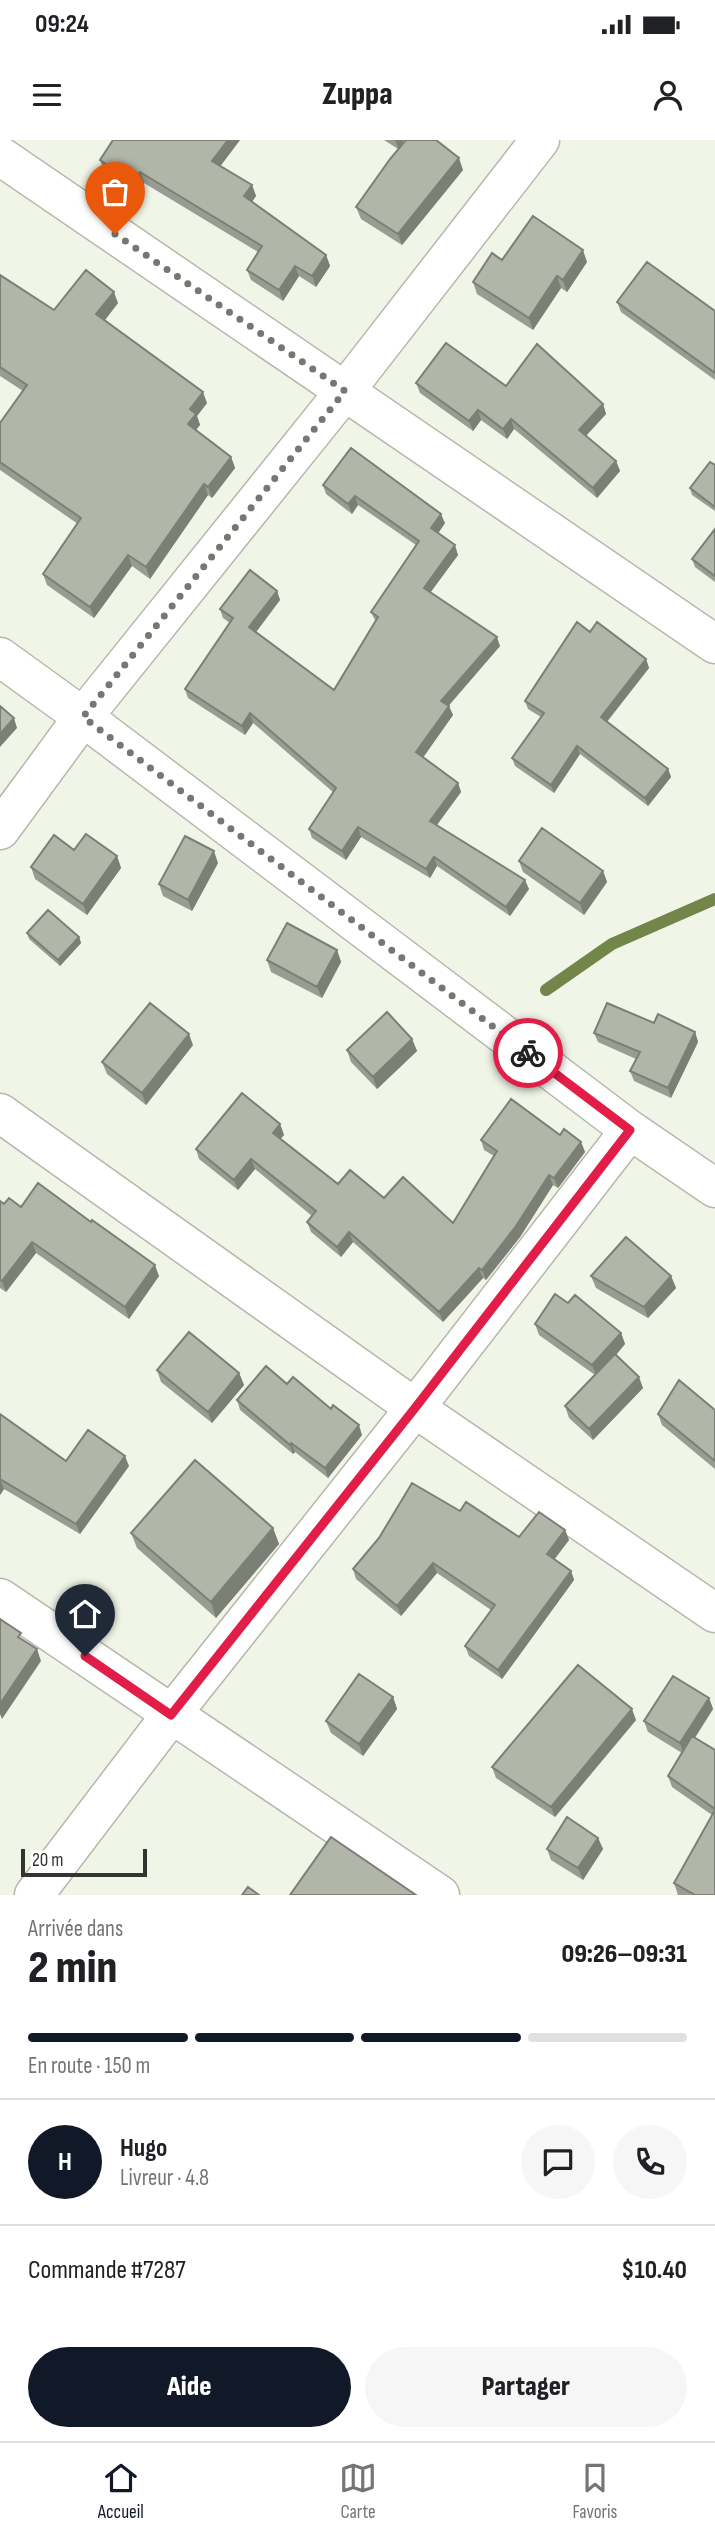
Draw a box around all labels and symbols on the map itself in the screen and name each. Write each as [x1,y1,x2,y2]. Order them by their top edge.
pin [85,162,145,234]
courier [493,1018,563,1088]
pin [55,1584,115,1656]
scale bar [21,1846,147,1878]

